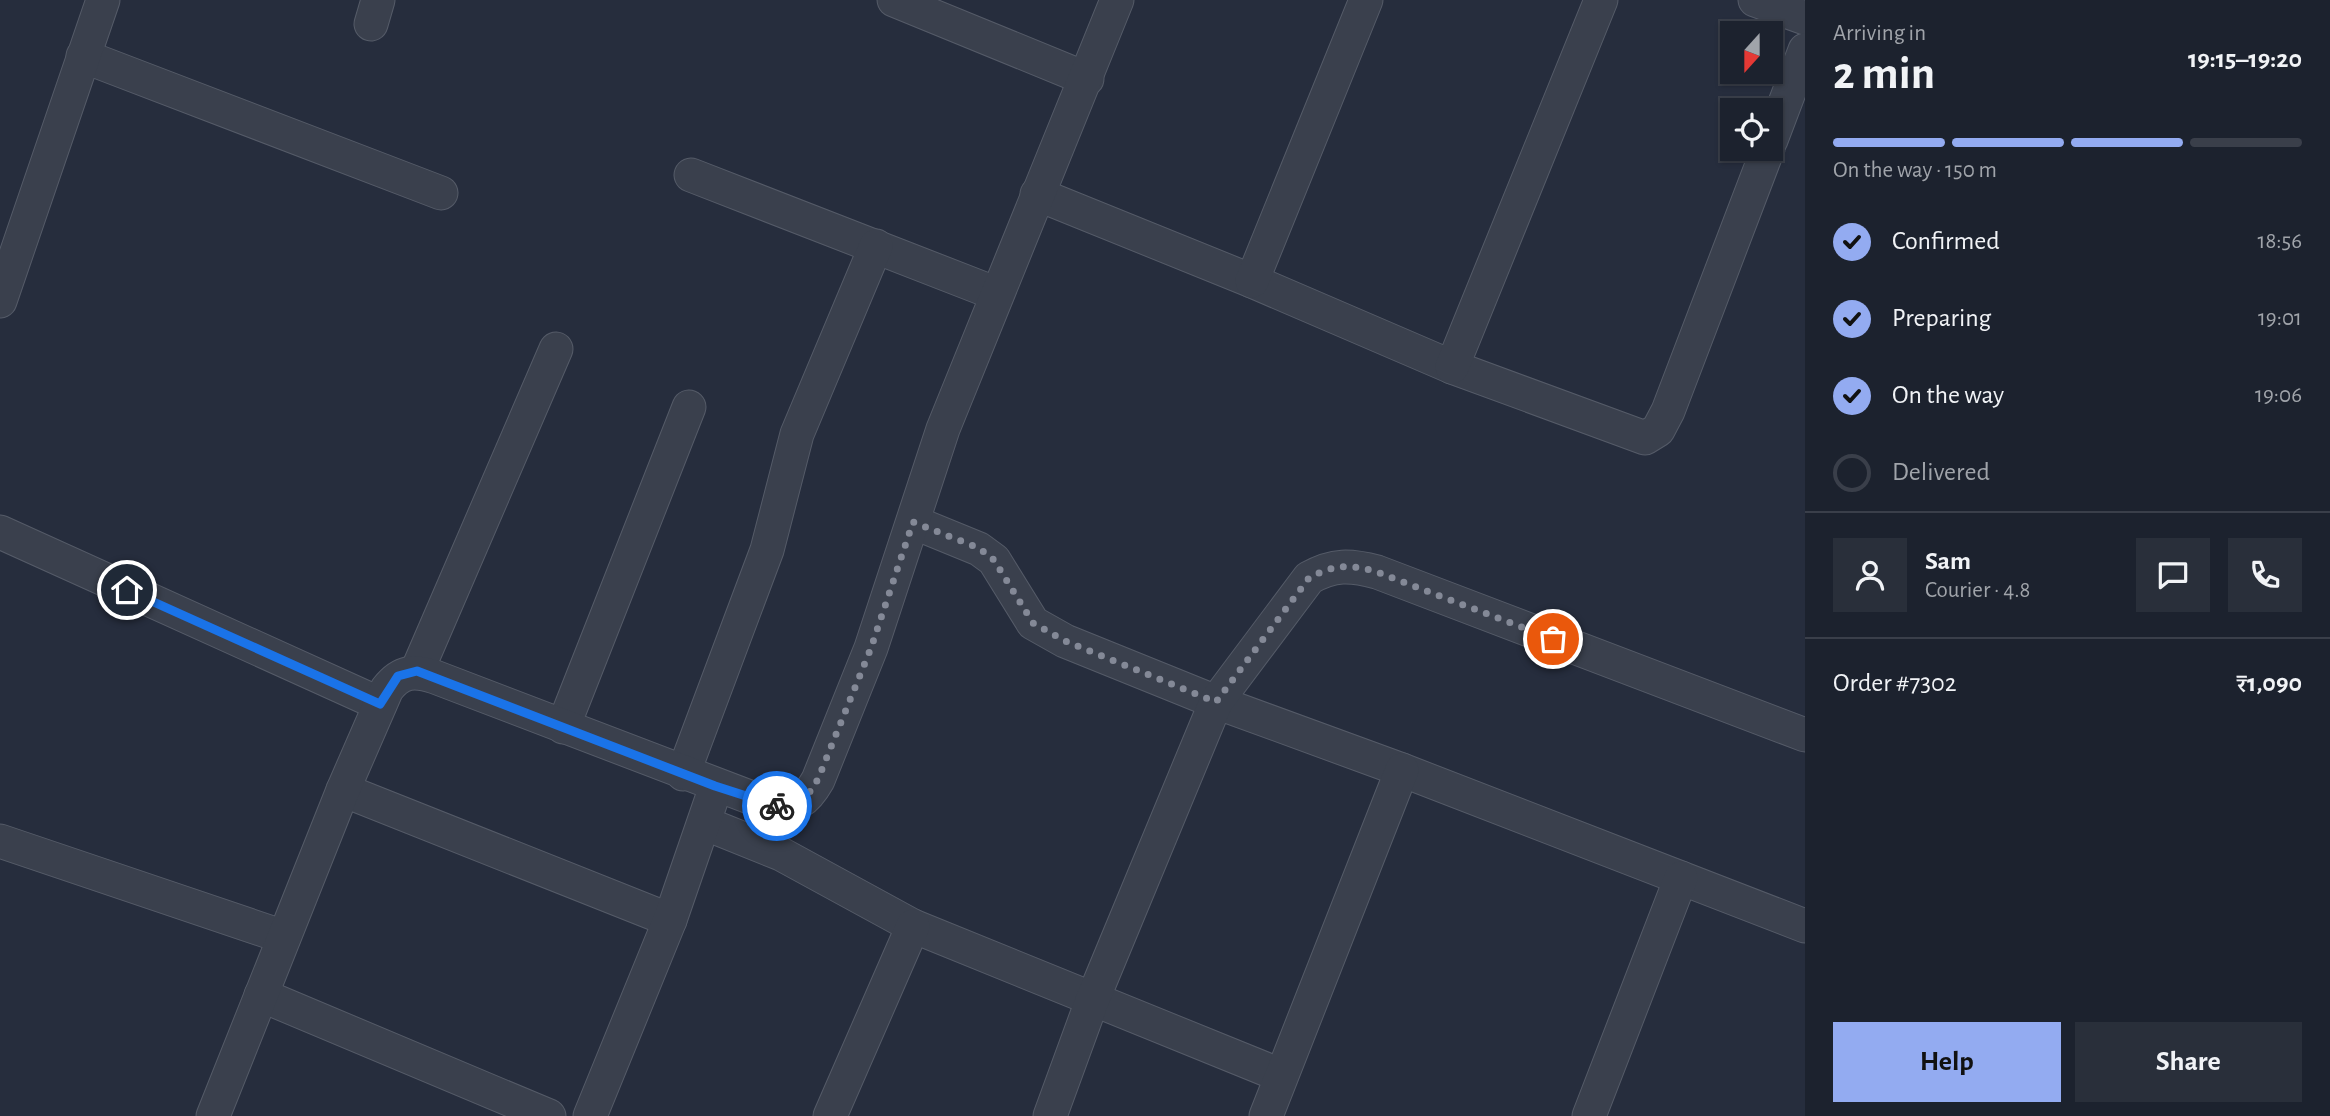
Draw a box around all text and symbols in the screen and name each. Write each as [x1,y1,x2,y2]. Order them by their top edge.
north arrow [1720,21,1783,84]
map controls [1720,21,1783,161]
text: Arriving in [1833,22,1926,45]
text: 19:15–19:20 [2188,46,2302,72]
text: 2 min [1833,51,1935,97]
button: locate [1720,98,1783,161]
text: On the way · 150 m [1833,159,1997,182]
icon: check [1833,223,1871,261]
text: Confirmed [1892,228,2000,254]
text: 18:56 [2257,230,2302,253]
icon: check [1833,300,1871,338]
text: Preparing [1892,305,1991,331]
text: 19:01 [2258,307,2302,330]
icon: check [1833,377,1871,415]
text: On the way [1892,382,2004,408]
text: 19:06 [2255,384,2302,407]
text: Delivered [1892,459,1990,485]
button: person [1833,538,1907,612]
button: chat [2136,538,2210,612]
button: phone [2228,538,2302,612]
text: Sam [1925,548,1971,574]
pin [97,560,157,620]
icon: home [108,571,146,609]
text: Courier · 4.8 [1925,579,2030,602]
pin [1523,609,1583,669]
icon: bag [1534,620,1572,658]
text: Order #7302 [1833,670,1957,696]
text: ₹1,090 [2236,670,2302,696]
courier [742,771,812,841]
icon: bike [758,787,796,825]
button: Help [1833,1022,2061,1102]
button: Share [2075,1022,2302,1102]

